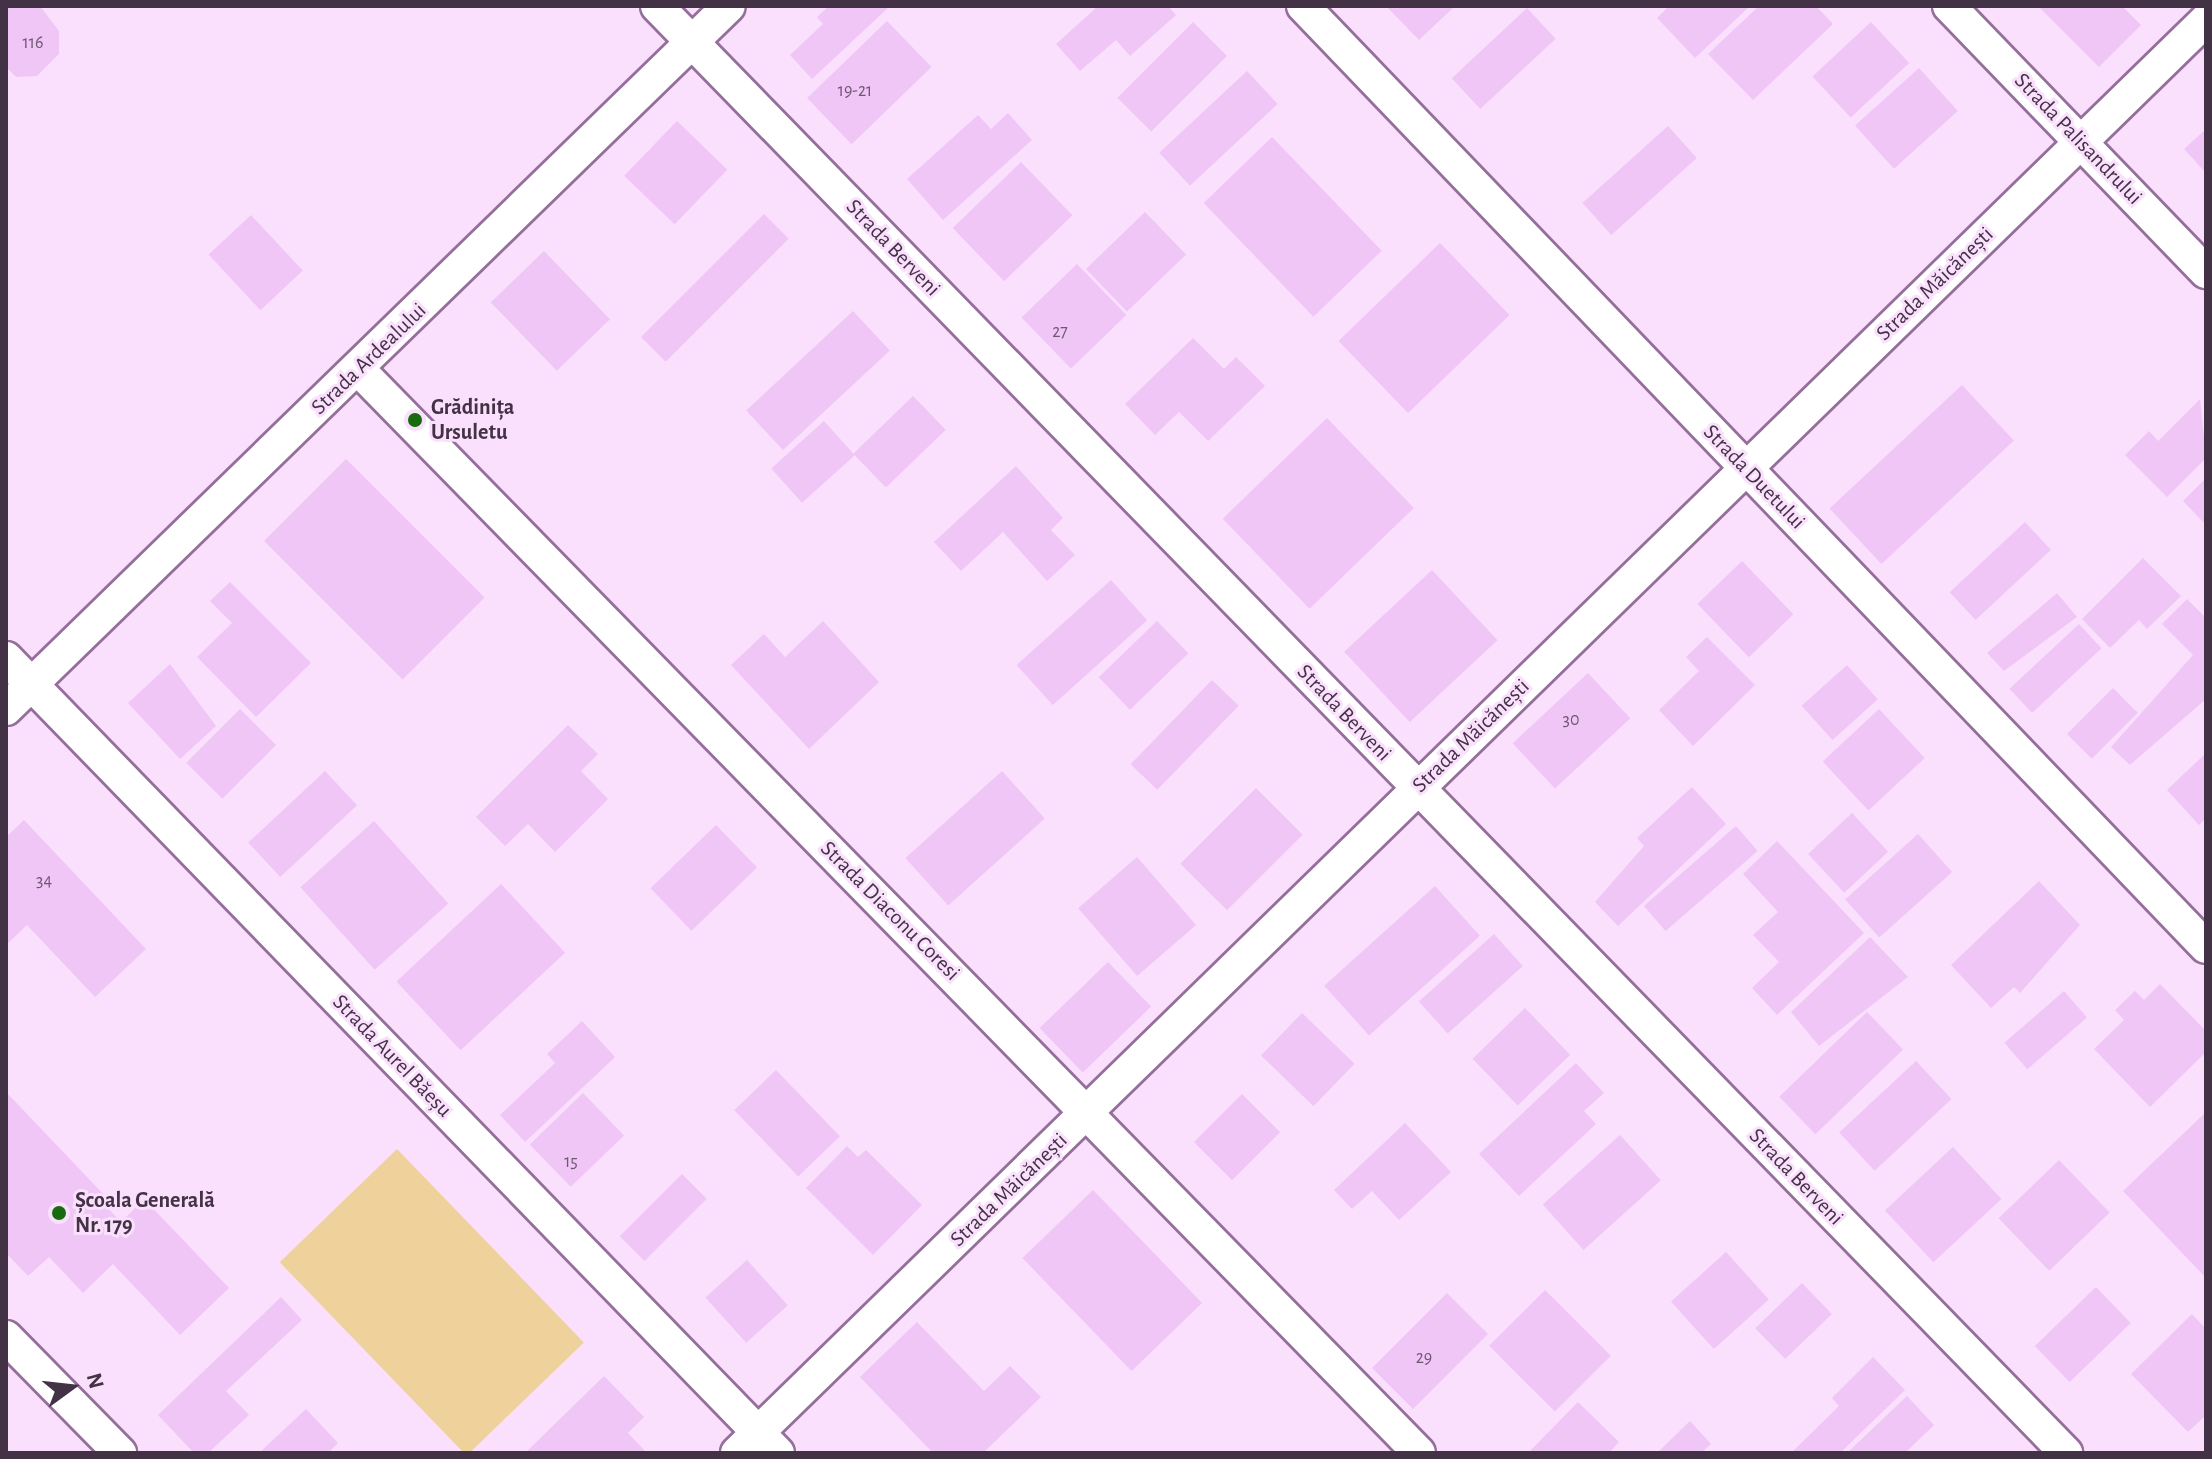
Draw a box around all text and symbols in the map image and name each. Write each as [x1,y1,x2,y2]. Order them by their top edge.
house number: 116 [23,32,43,54]
street label: Strada Palisandrului [2009,68,2147,210]
house number: 19-21 [838,80,872,102]
street label: Strada Berveni [840,194,946,302]
street label: Strada Măicănești [1871,222,1999,346]
street label: Strada Ardealului [306,298,432,420]
house number: 27 [1052,321,1068,343]
place label: Grădinița Ursuletu [431,394,514,446]
marker: Grădinița Ursuletu [406,411,424,429]
street label: Strada Duetului [1697,419,1811,535]
street label: Strada Berveni [1291,659,1397,767]
street label: Strada Măicănești [1407,674,1535,798]
house number: 30 [1563,709,1579,731]
street label: Strada Diaconu Coresi [815,836,965,986]
house number: 34 [36,870,52,892]
street label: Strada Aurel Băeșu [327,989,457,1123]
street label: Strada Berveni [1743,1123,1849,1231]
street label: Strada Măicănești [945,1128,1073,1252]
house number: 15 [564,1151,578,1173]
place label: Școala Generală Nr. 179 [75,1187,215,1238]
marker: Școala Generală Nr. 179 [50,1204,68,1222]
north arrow [32,1347,112,1427]
house number: 29 [1416,1347,1432,1369]
text: N [83,1371,108,1391]

